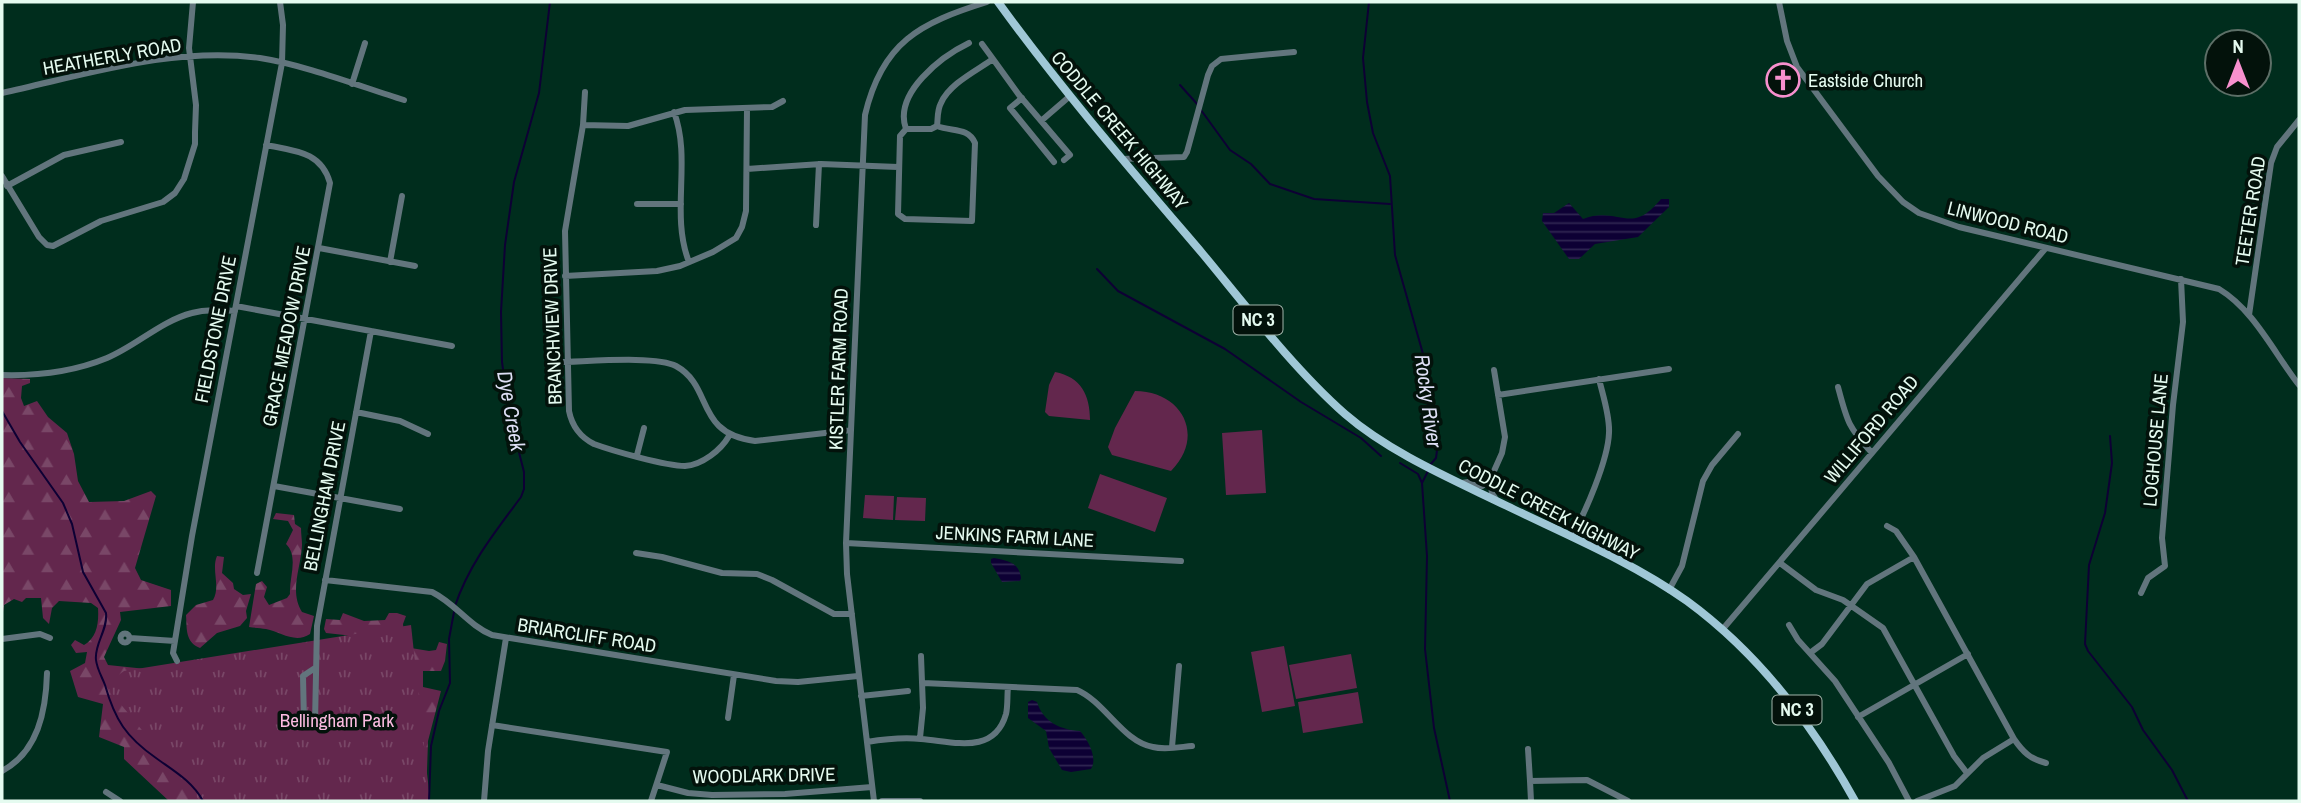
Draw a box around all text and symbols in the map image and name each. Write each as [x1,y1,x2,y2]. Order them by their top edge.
north arrow [2203,28,2273,98]
street label: HEATHERLY ROAD [41,31,183,81]
text: N [2232,33,2244,59]
street label: CODDLE CREEK HIGHWAY [1046,45,1195,215]
church icon: Eastside Church [1764,61,1802,99]
place label: Eastside Church [1808,67,1923,93]
street label: TEETER ROAD [2228,154,2272,268]
street label: LINWOOD ROAD [1945,194,2071,250]
street label: GRACE MEADOW DRIVE [256,243,316,429]
street label: BRANCHVIEW DRIVE [536,247,568,405]
street label: FIELDSTONE DRIVE [188,253,242,405]
street label: KISTLER FARM ROAD [822,288,854,450]
road number: NC 3 [1234,306,1282,334]
water label: Rocky River [1408,352,1450,451]
water label: Dye Creek [490,368,533,455]
street label: WILLIFORD ROAD [1818,369,1924,489]
street label: LOGHOUSE LANE [2136,372,2174,508]
street label: BELLINGHAM DRIVE [297,419,351,573]
street label: CODDLE CREEK HIGHWAY [1454,452,1645,566]
street label: JENKINS FARM LANE [935,519,1095,553]
street label: BRIARCLIFF ROAD [516,611,658,659]
road number: NC 3 [1772,696,1822,724]
park label: Bellingham Park [280,707,394,733]
street label: WOODLARK DRIVE [692,761,836,789]

